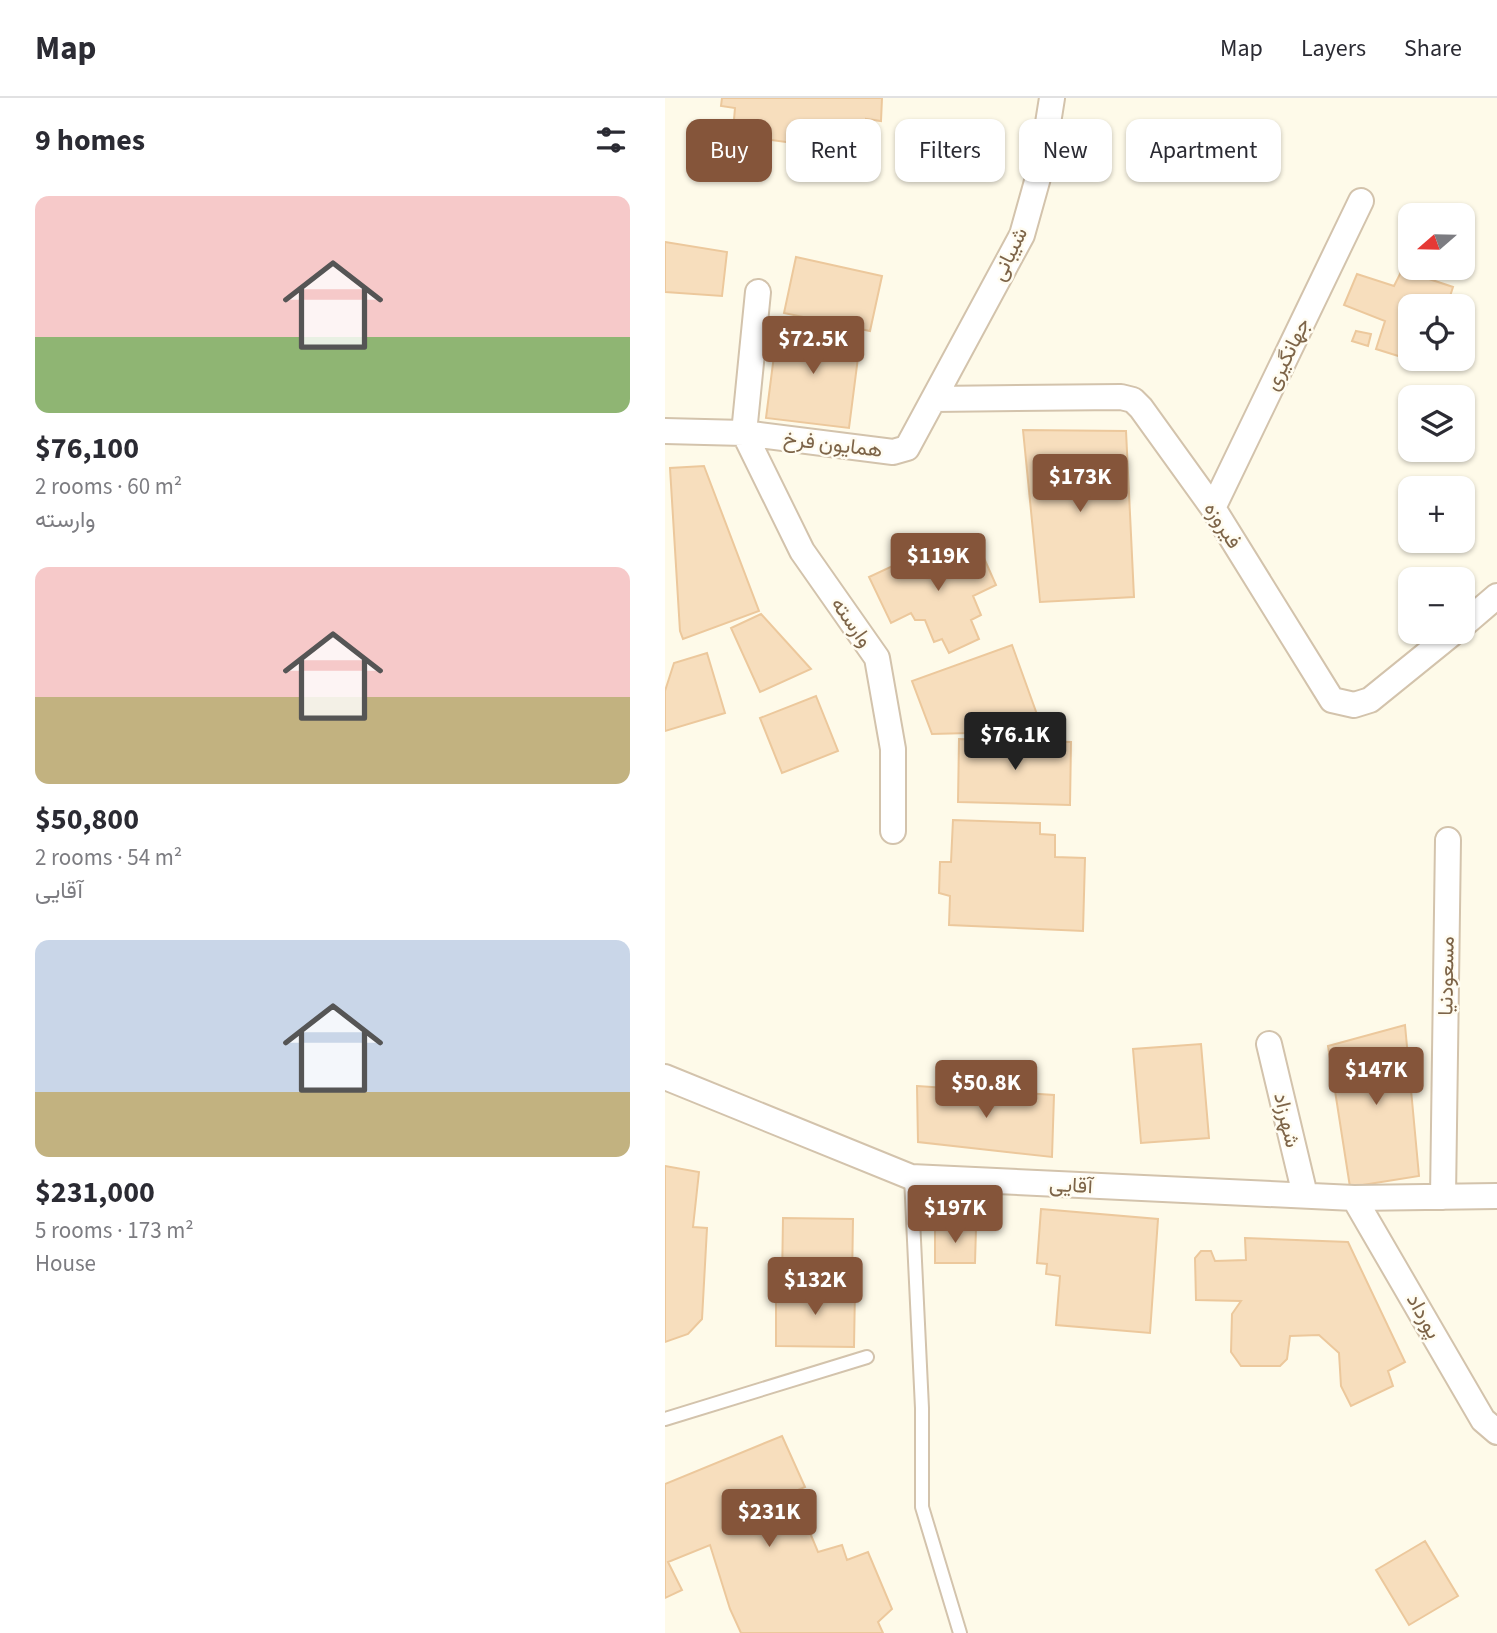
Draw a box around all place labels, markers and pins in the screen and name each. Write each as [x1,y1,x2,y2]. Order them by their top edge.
pin: $72.5K [756,316,870,376]
pin: $173K [1031,454,1129,514]
pin: $119K [889,533,987,593]
pin: $76.1K [958,712,1072,772]
pin: $147K [1327,1048,1425,1107]
pin: $50.8K [929,1060,1043,1120]
pin: $197K [906,1186,1004,1245]
pin: $132K [766,1258,864,1317]
pin: $231K [720,1490,818,1549]

